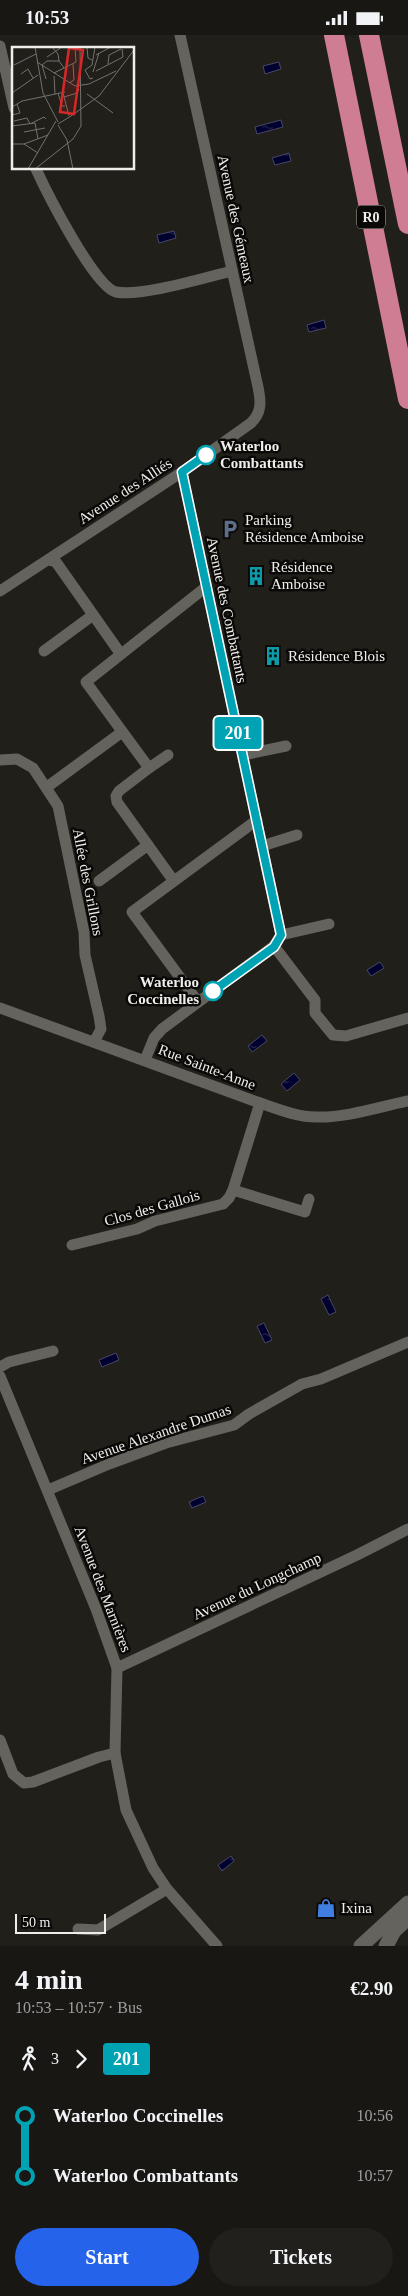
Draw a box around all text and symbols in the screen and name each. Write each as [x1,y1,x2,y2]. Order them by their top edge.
text: 10:53 [25,7,69,28]
inset map [12,47,135,170]
street label: Avenue des Gémeaux [215,154,257,285]
road number: R0 [357,205,385,228]
place label: Waterloo Combattants [220,438,303,471]
marker: Waterloo Combattants [196,445,216,465]
street label: Avenue des Alliés [75,455,175,527]
place label: Parking Résidence Amboise [245,512,364,545]
parking icon: Parking Résidence Amboise [219,518,241,540]
street label: Avenue des Combattants [204,536,250,685]
place label: Résidence Amboise [271,559,333,592]
building icon: Résidence Amboise [245,565,267,587]
building icon: Résidence Blois [262,645,284,667]
place label: Résidence Blois [288,648,385,664]
line badge: 201 [209,717,267,749]
text: 201 [225,723,252,743]
street label: Allée des Grillons [70,827,106,937]
place label: Waterloo Coccinelles [127,974,199,1007]
marker: Waterloo Coccinelles [203,981,223,1001]
street label: Rue Sainte-Anne [156,1041,258,1093]
street label: Clos des Gallois [103,1187,202,1229]
street label: Avenue Alexandre Dumas [79,1401,233,1467]
street label: Avenue des Marnières [72,1524,135,1654]
street label: Avenue du Longchamp [190,1549,324,1623]
shop icon: Ixina [315,1897,337,1919]
place label: Ixina [341,1900,372,1916]
scale bar [15,1911,106,1934]
text: 50 m [22,1915,50,1930]
text: 4 min [15,1964,83,1995]
text: €2.90 [350,1978,393,1999]
text: 10:53 – 10:57 · Bus [15,1999,142,2016]
icon: walk [15,2045,43,2073]
icon: forward [67,2045,95,2073]
text: 201 [113,2049,140,2069]
text: 3 [51,2050,59,2067]
text: Waterloo Coccinelles [53,2105,223,2126]
text: 10:56 [357,2107,393,2124]
text: Waterloo Combattants [53,2165,238,2186]
text: 10:57 [357,2167,393,2184]
button: Start [15,2228,199,2286]
button: Tickets [209,2228,393,2286]

